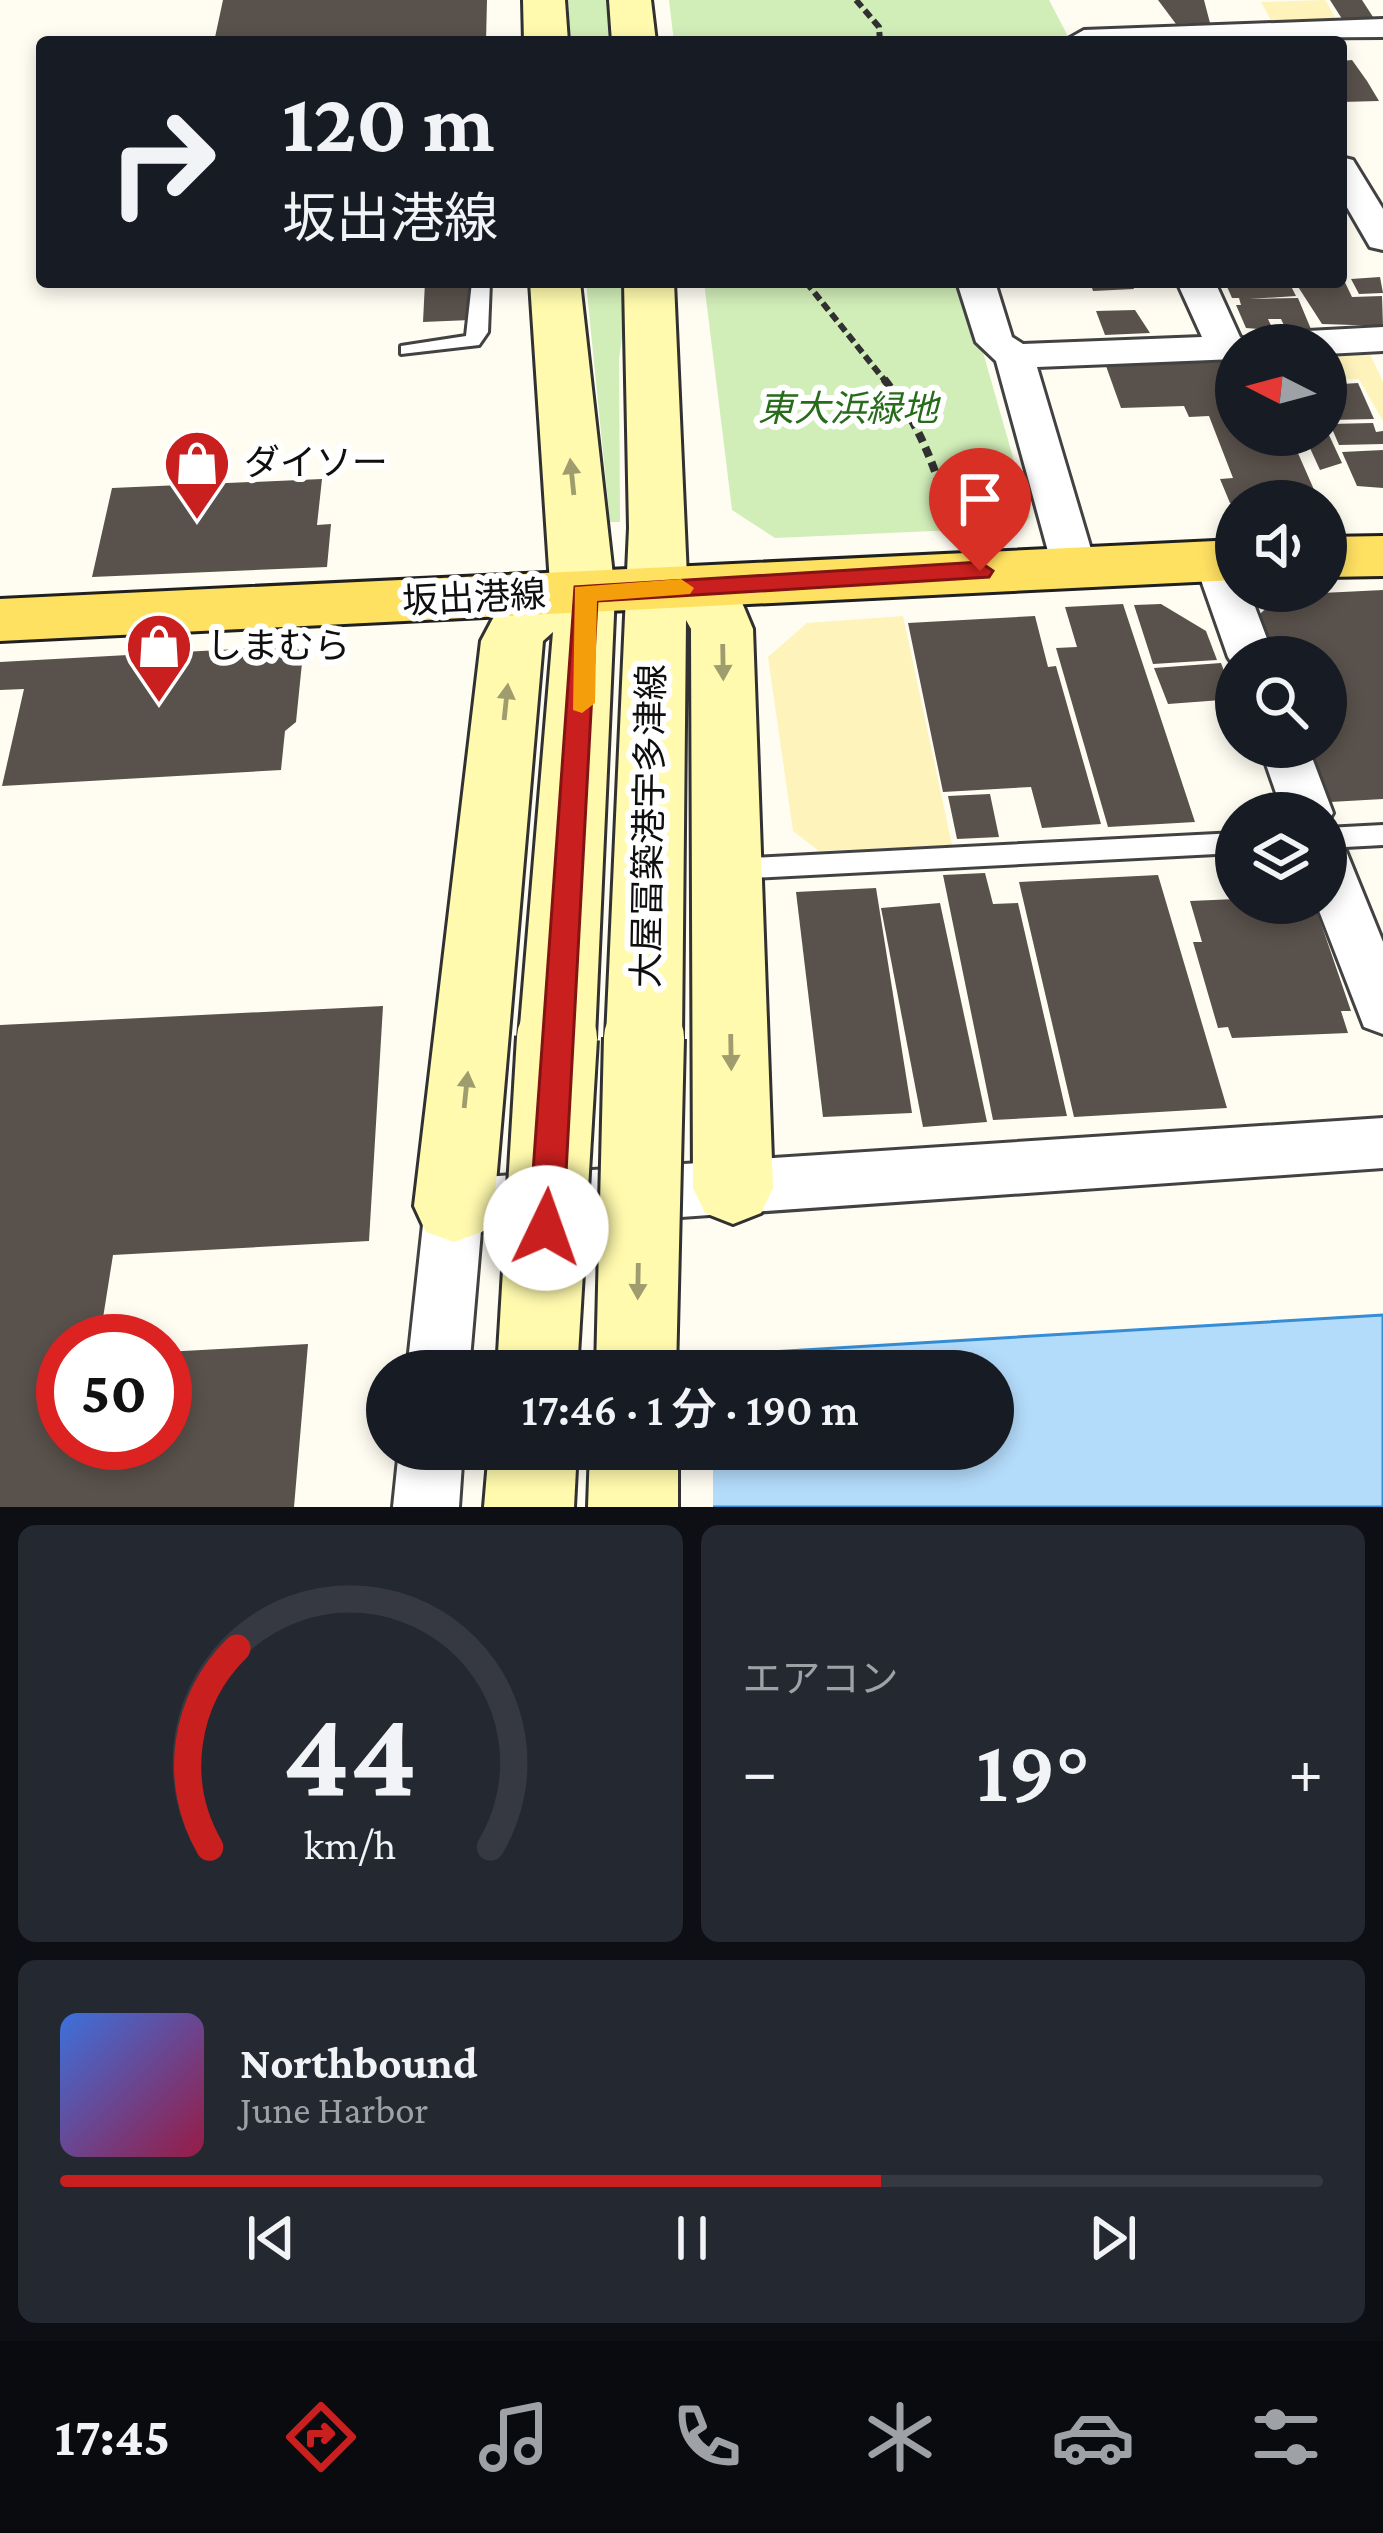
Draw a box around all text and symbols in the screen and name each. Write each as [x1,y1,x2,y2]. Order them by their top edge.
text: 120 m [282,76,495,169]
icon: right [84,84,240,240]
text: 坂出港線 [282,189,498,249]
north arrow [1215,324,1347,456]
map controls [1215,324,1347,924]
park label: 東大浜緑地 [758,389,942,429]
shop icon: ダイソー [162,428,232,522]
place label: ダイソー [244,443,388,483]
pin [929,448,1031,571]
one-way arrow [562,458,581,495]
icon: arrive [947,466,1013,532]
button: sound [1215,480,1347,612]
street label: 坂出港線 [401,574,547,622]
shop icon: しまむら [124,611,194,705]
place label: しまむら [206,626,350,666]
button: search [1215,636,1347,768]
one-way arrow [714,644,733,682]
street label: 大屋冨築港宇多津線 [626,664,672,988]
one-way arrow [497,683,516,720]
button: layers [1215,792,1347,924]
one-way arrow [721,1034,741,1072]
one-way arrow [456,1071,475,1108]
position arrow [483,1165,609,1291]
one-way arrow [629,1263,648,1301]
speed limit sign: 50 [36,1314,192,1470]
text: 17:46 · 1 分 · 190 m [521,1385,859,1435]
text: エアコン [743,1657,899,1700]
text: 44 [283,1684,418,1823]
text: 19° [976,1720,1090,1820]
text: − [743,1734,777,1807]
text: + [1288,1734,1323,1807]
text: km/h [304,1820,396,1867]
text: Northbound [240,2038,478,2088]
text: June Harbor [240,2088,428,2131]
icon: previous [238,2205,304,2271]
icon: pause [659,2205,725,2271]
icon: next [1080,2205,1146,2271]
icon: directions [279,2395,363,2479]
icon: music [472,2395,556,2479]
icon: phone [665,2395,749,2479]
icon: climate [858,2395,942,2479]
icon: car [1051,2395,1135,2479]
icon: filters [1244,2395,1328,2479]
text: 17:45 [55,2407,170,2467]

